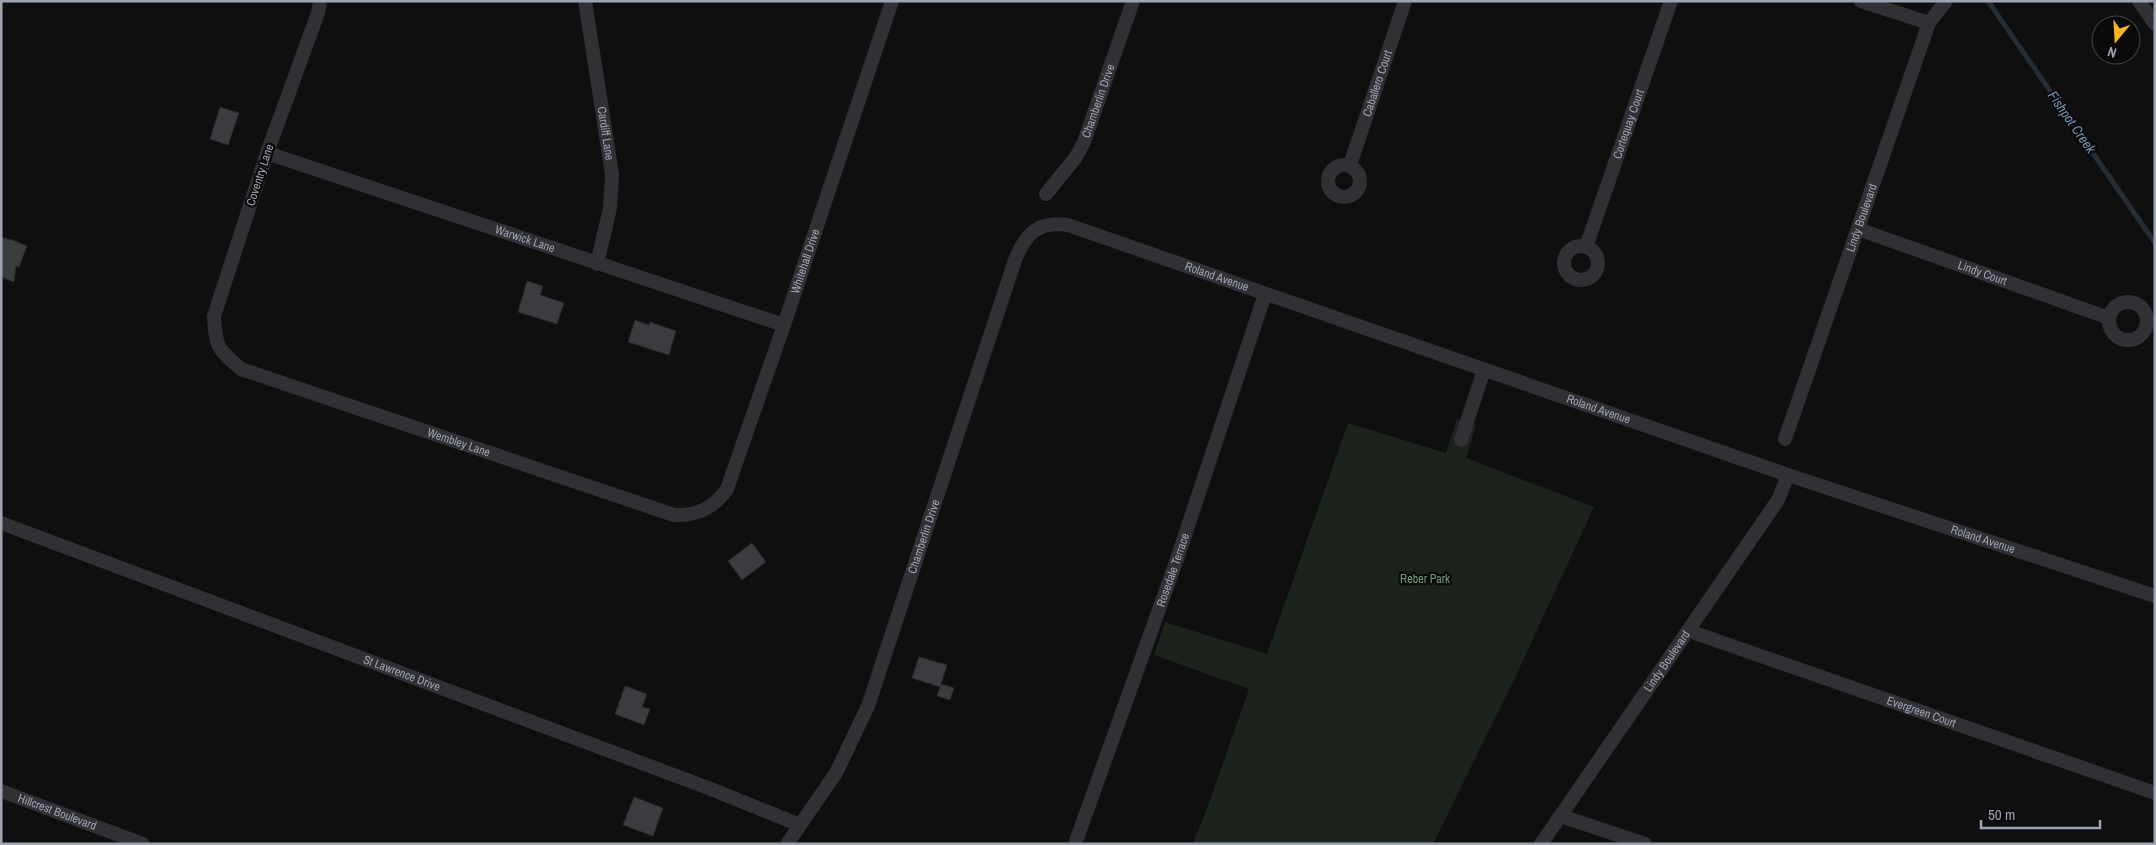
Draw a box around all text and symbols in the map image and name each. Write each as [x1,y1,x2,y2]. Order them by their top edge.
north arrow [2091,15,2141,65]
text: N [2105,43,2119,62]
street label: Caballero Court [1359,48,1396,119]
street label: Chamberlin Drive [1078,62,1118,140]
street label: Cortequay Court [1609,87,1648,161]
water label: Fishpot Creek [2044,87,2101,158]
street label: Cardiff Lane [594,105,618,161]
street label: Coventry Lane [243,142,277,208]
street label: Lindy Boulevard [1842,182,1881,254]
street label: Warwick Lane [493,221,557,256]
street label: Whitehall Drive [787,227,824,296]
street label: Lindy Court [1956,257,2009,289]
street label: Roland Avenue [1183,258,1251,295]
street label: Roland Avenue [1564,391,1633,428]
street label: Wembley Lane [425,424,492,460]
street label: Chamberlin Drive [904,497,944,576]
street label: Roland Avenue [1949,521,2017,557]
street label: Rosedale Terrace [1153,531,1193,609]
park label: Reber Park [1400,571,1450,587]
street label: Lindy Boulevard [1640,627,1694,695]
street label: St Lawrence Drive [361,651,443,695]
street label: Evergreen Court [1885,692,1958,731]
street label: Hillcrest Boulevard [16,790,99,834]
scale bar [1981,798,2100,830]
text: 50 m [1988,804,2015,825]

